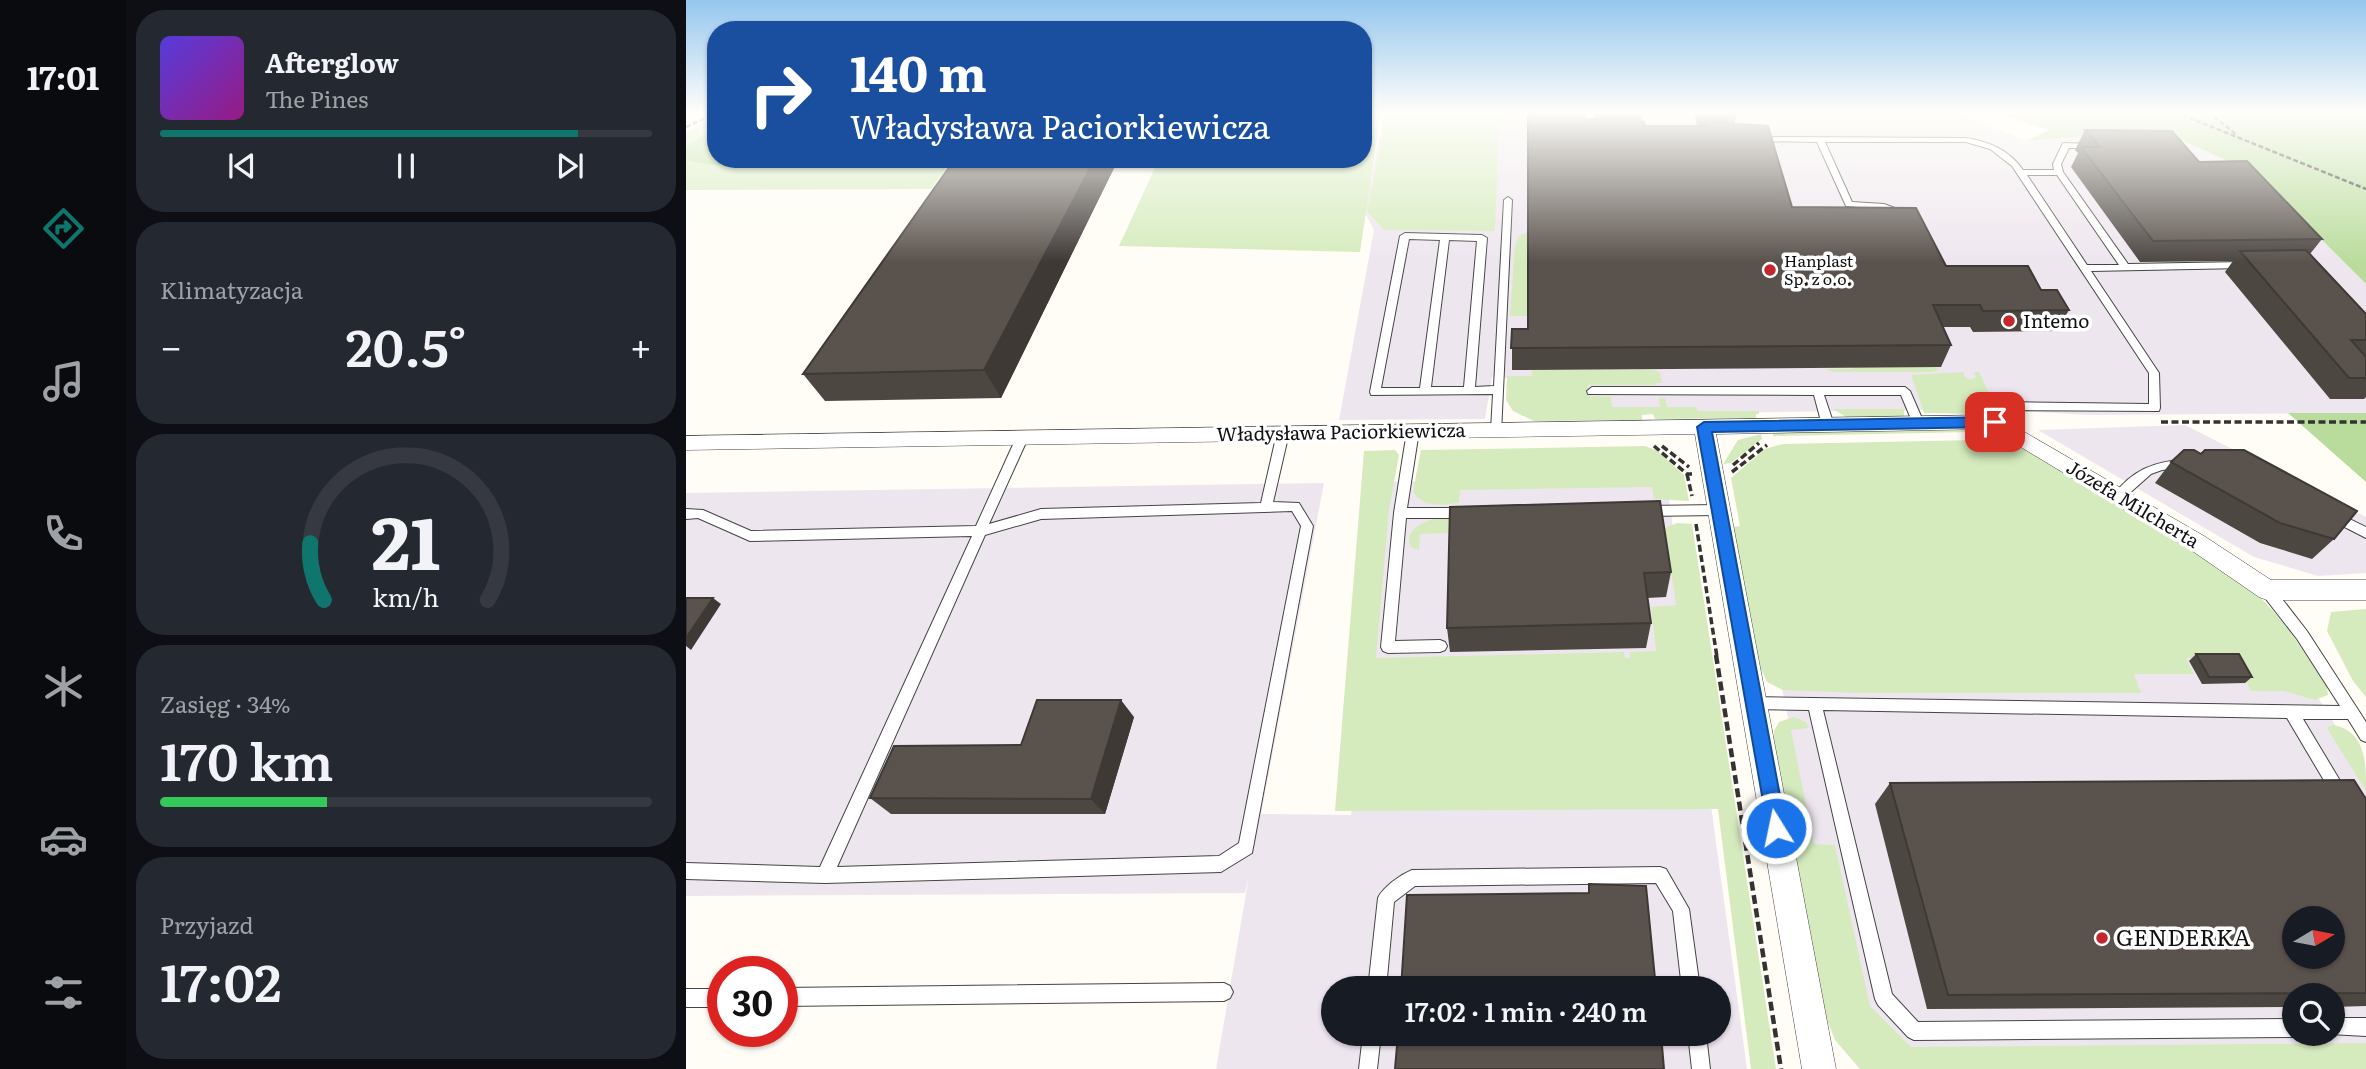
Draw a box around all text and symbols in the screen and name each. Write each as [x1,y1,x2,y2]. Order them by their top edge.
text: 140 m [850,34,987,107]
text: Afterglow [265,42,399,81]
icon: right [735,49,826,140]
text: 17:01 [27,52,99,100]
text: The Pines [265,81,368,115]
text: Władysława Paciorkiewicza [850,101,1270,149]
icon: previous [223,147,261,185]
icon: pause [387,147,425,185]
icon: next [551,147,589,185]
icon: directions [39,204,88,253]
place label: Hanplast Sp. z o.o. [1784,248,1854,290]
marker: Hanplast Sp. z o.o. [1762,262,1778,278]
text: Klimatyzacja [160,272,303,306]
text: 20.5° [345,306,467,383]
place label: Intemo [2023,306,2089,334]
marker: Intemo [2001,313,2017,329]
text: − [160,316,182,373]
text: + [630,316,652,373]
icon: music [39,357,88,406]
pin [1965,392,2025,452]
icon: arrive [1976,403,2014,441]
street label: Władysława Paciorkiewicza [1216,415,1467,447]
street label: Józefa Milcherta [2062,452,2206,554]
text: 21 [371,485,441,593]
icon: phone [39,509,88,558]
text: km/h [373,578,439,615]
icon: climate [39,662,88,711]
text: Zasięg · 34% [160,686,291,720]
text: 170 km [160,720,334,797]
position arrow [1739,791,1813,865]
icon: car [39,815,88,864]
north arrow [2282,906,2345,970]
map controls [2282,906,2345,1046]
text: Przyjazd [160,907,254,941]
place label: GENDERKA [2116,919,2250,953]
marker: GENDERKA [2094,930,2110,946]
text: 17:02 [160,941,281,1018]
speed limit sign: 30 [707,956,798,1047]
icon: filters [39,968,88,1017]
button: search [2282,983,2345,1046]
text: 17:02 · 1 min · 240 m [1405,991,1647,1030]

